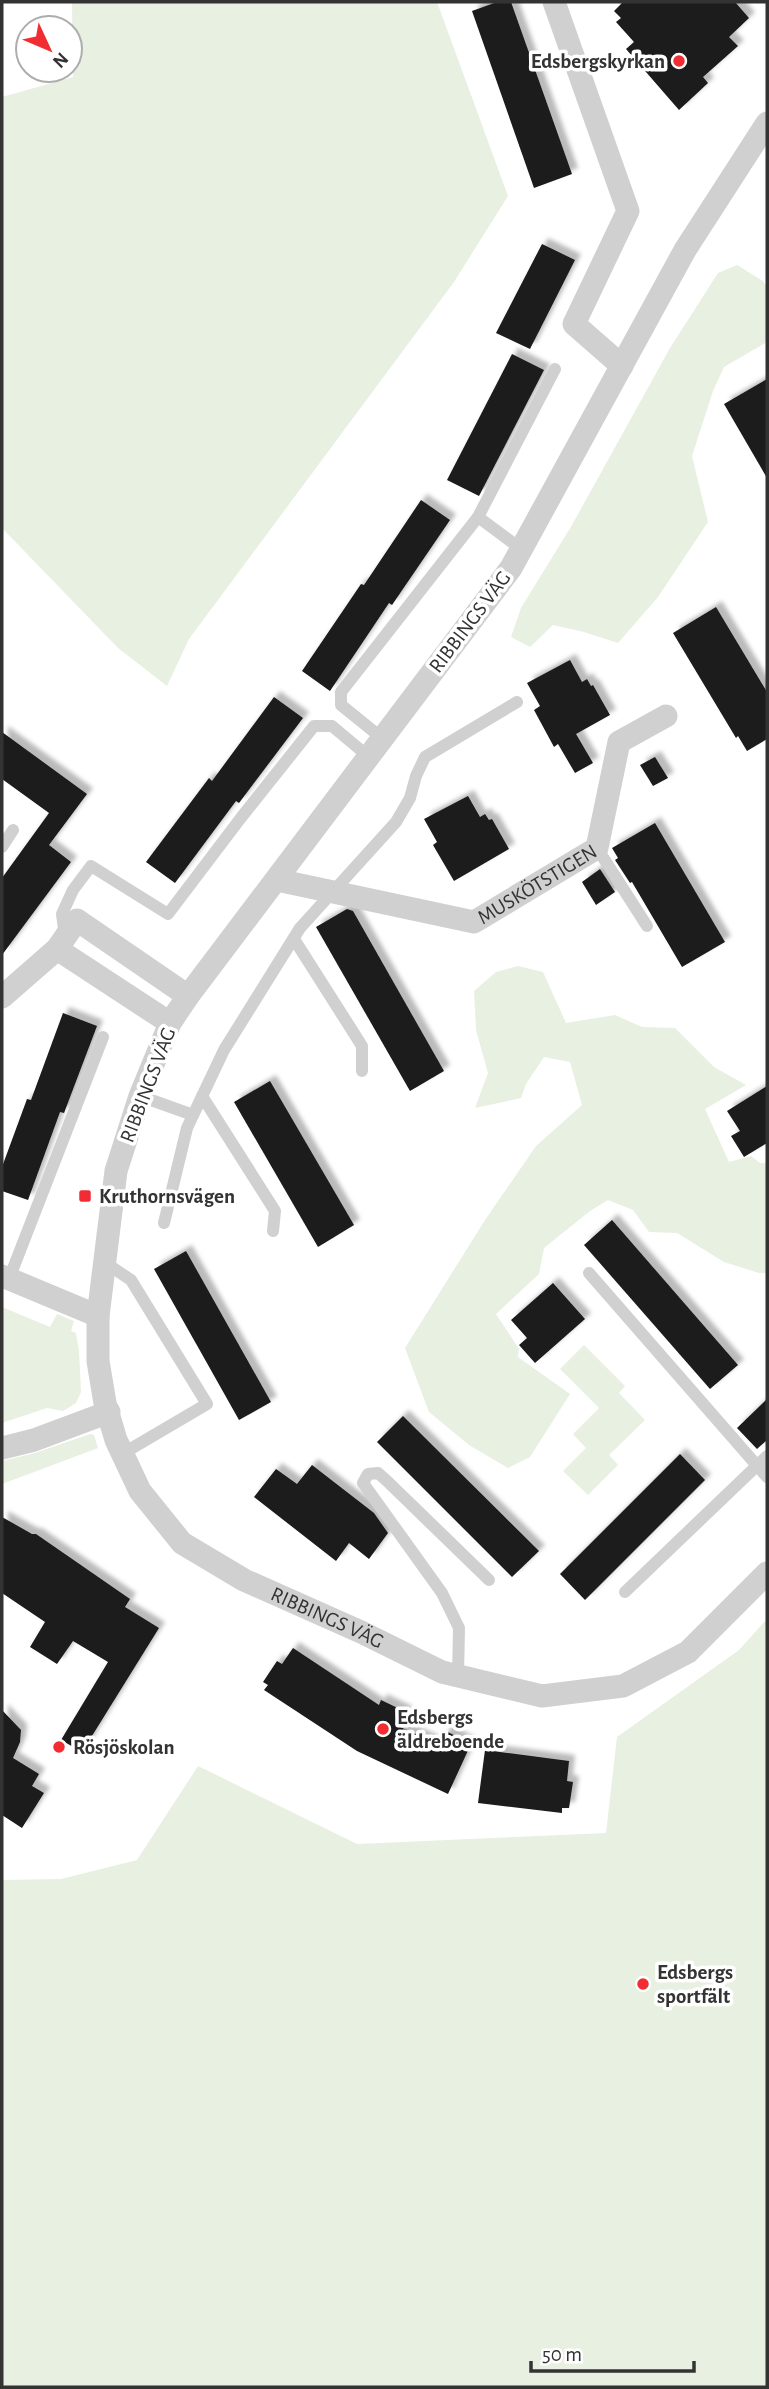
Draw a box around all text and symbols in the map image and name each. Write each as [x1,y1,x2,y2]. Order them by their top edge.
north arrow [14,14,84,84]
text: N [49,48,72,71]
place label: Edsbergskyrkan [531,51,665,72]
marker: Edsbergskyrkan [671,53,687,69]
street label: RIBBINGS VÄG [424,567,515,677]
street label: MUSKÖTSTIGEN [474,840,600,928]
street label: RIBBINGS VÄG [116,1024,180,1145]
place label: Kruthornsvägen [99,1186,235,1207]
marker: Kruthornsvägen [77,1188,93,1204]
street label: RIBBINGS VÄG [268,1583,387,1652]
place label: Edsbergs äldreboende [397,1707,504,1752]
marker: Edsbergs äldreboende [375,1721,391,1737]
place label: Rösjöskolan [73,1737,175,1758]
marker: Rösjöskolan [51,1739,67,1755]
place label: Edsbergs sportfält [657,1962,733,2007]
marker: Edsbergs sportfält [635,1976,651,1992]
scale bar [531,2330,694,2374]
text: 50 m [542,2344,582,2365]

